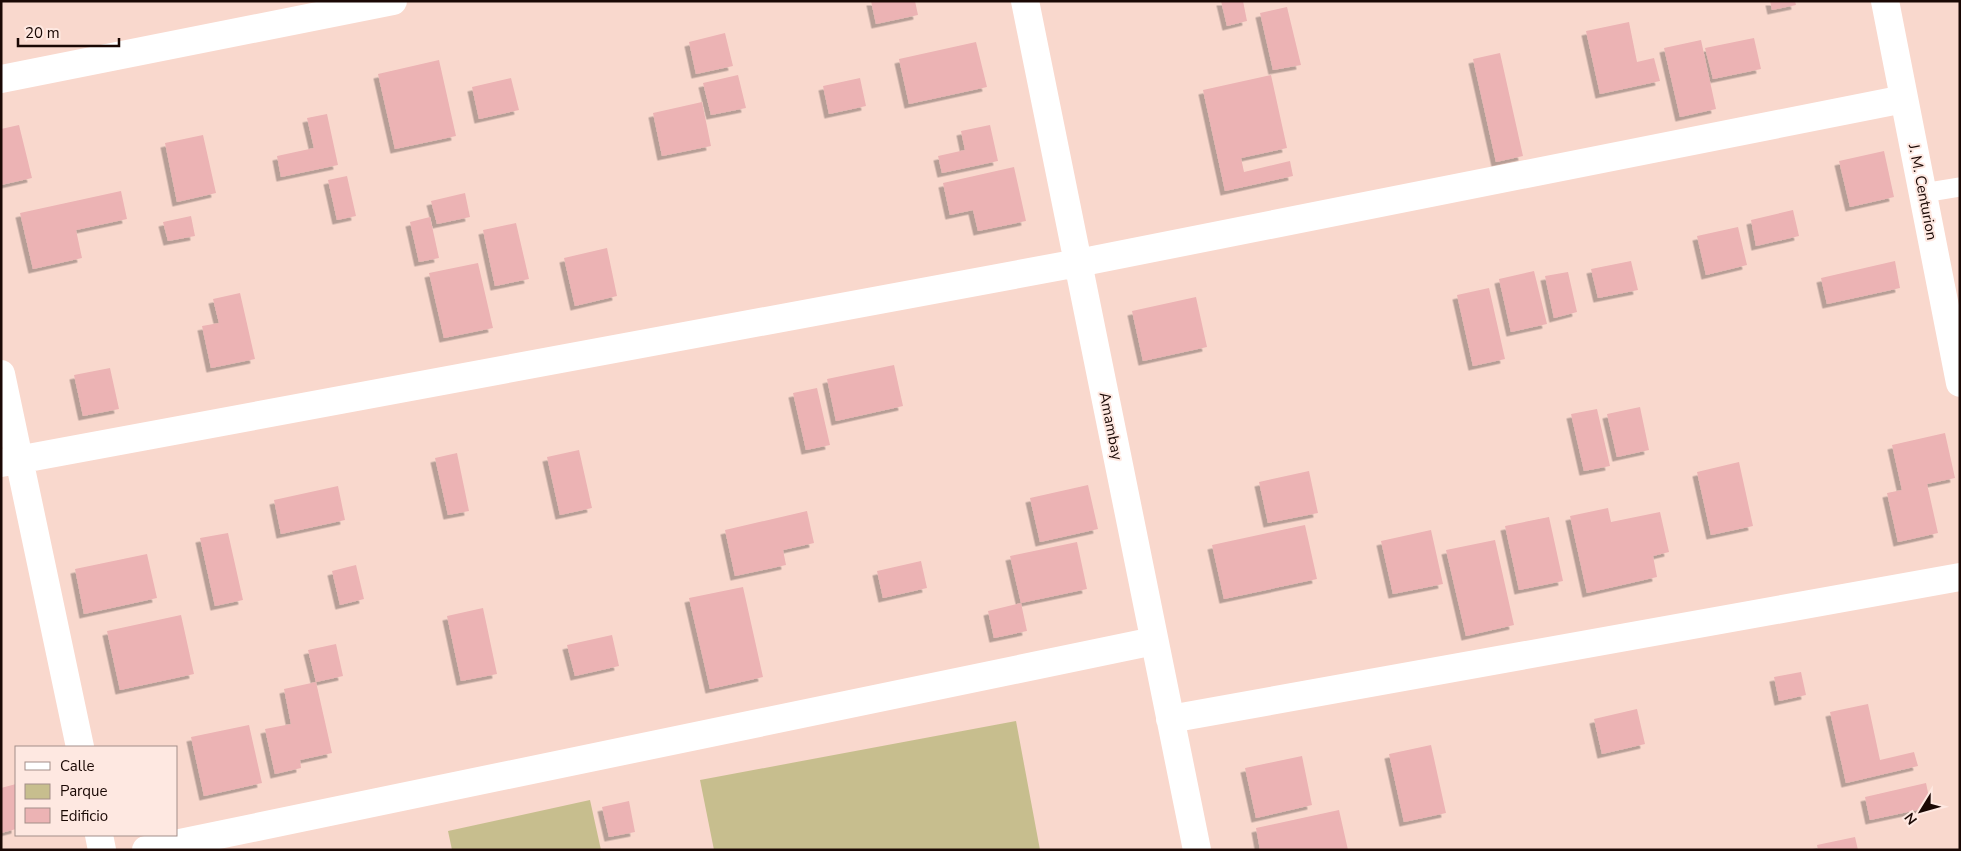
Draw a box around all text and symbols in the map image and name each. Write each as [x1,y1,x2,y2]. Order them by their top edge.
scale bar [18,15,119,47]
text: 20 m [25,23,60,43]
street label: J. M. Centurion [1904,141,1942,242]
street label: Amambay [1095,390,1127,462]
legend [15,746,178,836]
text: Calle [60,756,95,776]
text: Parque [60,781,108,801]
north arrow [1896,786,1946,836]
text: Edificio [60,806,108,826]
text: N [1900,809,1922,828]

